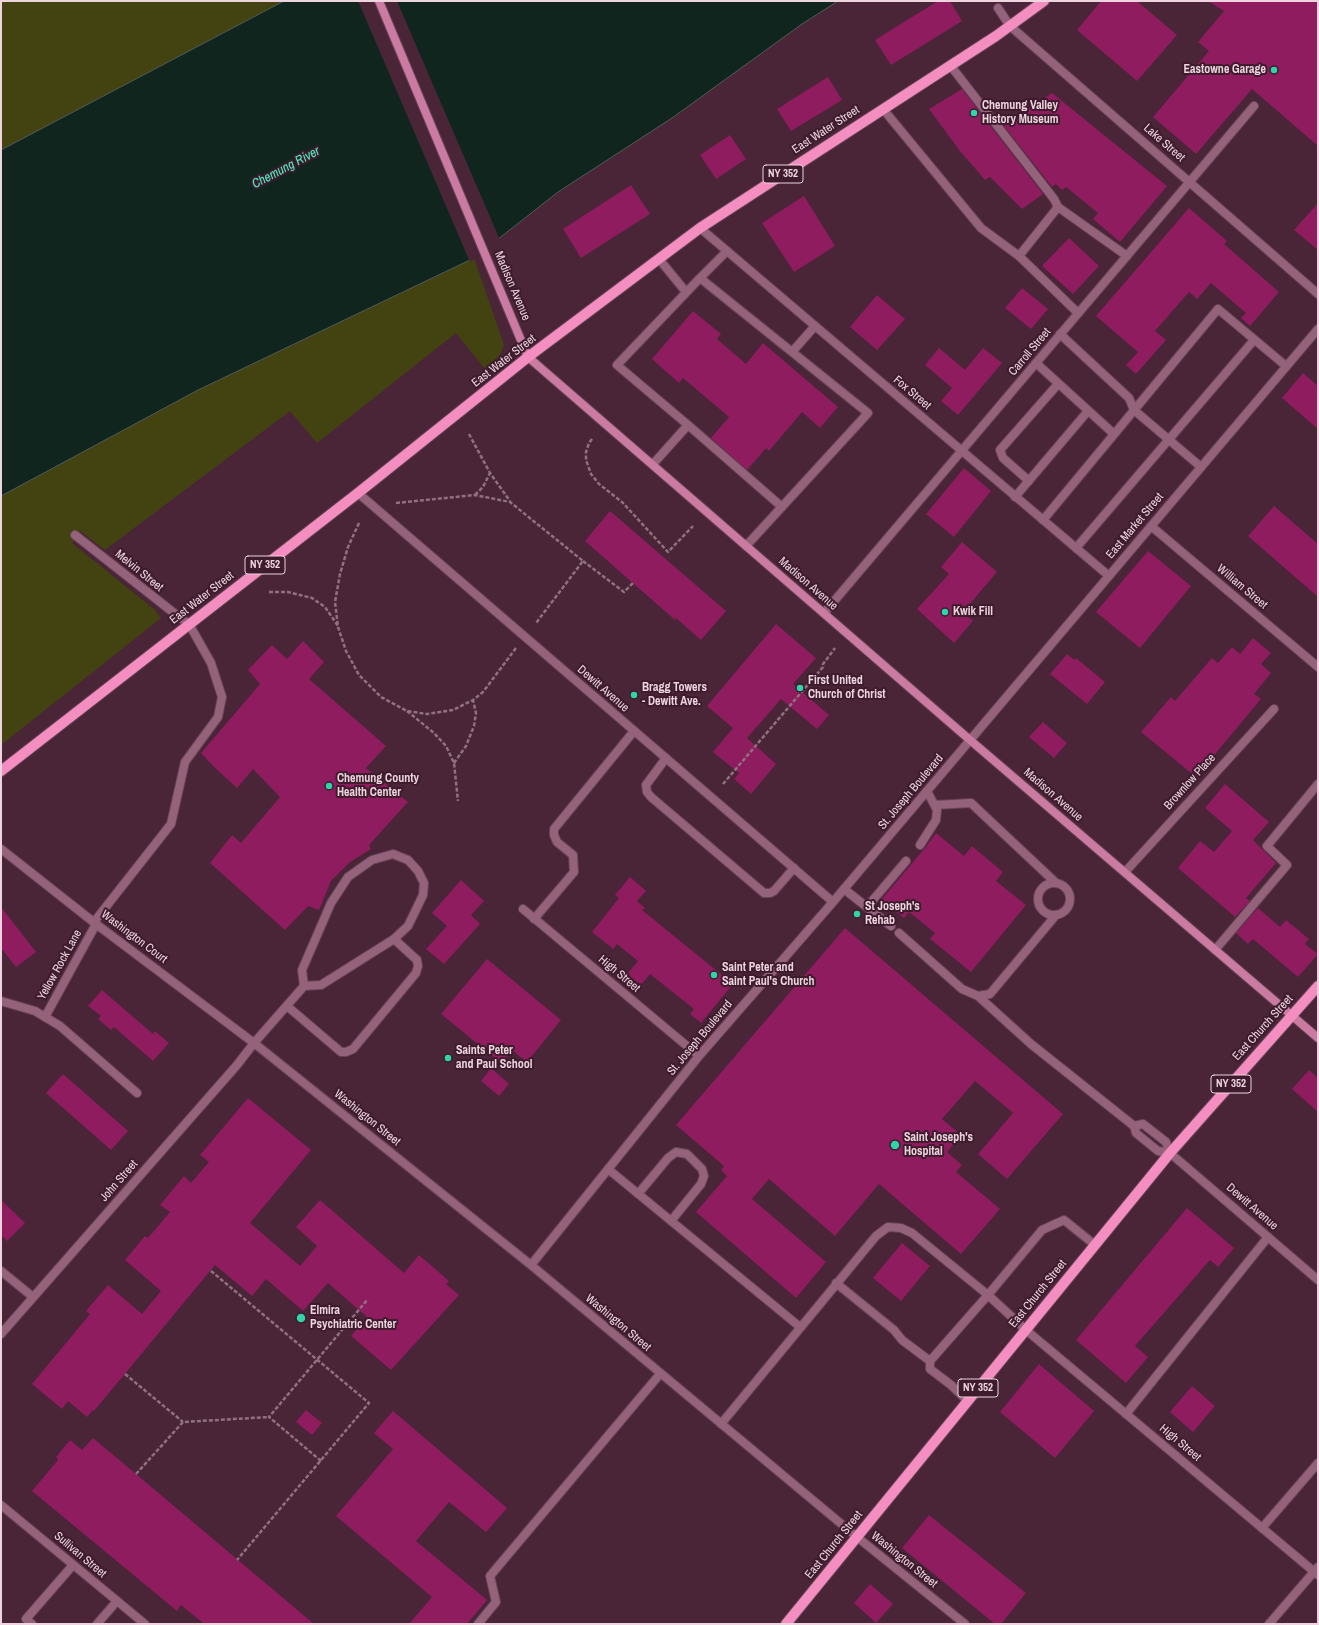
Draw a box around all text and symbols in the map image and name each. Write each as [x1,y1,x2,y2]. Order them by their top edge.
place label: Eastowne Garage [1183,63,1266,77]
marker: Eastowne Garage [1269,65,1279,75]
place label: Chemung Valley History Museum [982,99,1059,127]
street label: East Water Street [790,103,862,157]
marker: Chemung Valley History Museum [969,108,979,118]
street label: Lake Street [1140,121,1188,165]
water label: Chemung River [249,144,323,192]
road number: NY 352 [763,165,803,183]
street label: Madison Avenue [491,249,533,323]
street label: Carroll Street [1006,325,1054,379]
street label: East Water Street [469,332,539,390]
street label: Fox Street [890,373,934,413]
street label: East Market Street [1103,490,1167,562]
street label: Melvin Street [112,547,166,595]
street label: Madison Avenue [775,554,841,614]
road number: NY 352 [245,556,285,574]
street label: William Street [1214,562,1270,612]
street label: East Water Street [167,569,237,627]
place label: Kwik Fill [953,605,993,619]
marker: Kwik Fill [940,607,950,617]
street label: Dewitt Avenue [574,663,632,715]
place label: First United Church of Christ [808,674,886,702]
place label: Bragg Towers - Dewitt Ave. [642,681,707,709]
marker: First United Church of Christ [795,683,805,693]
marker: Bragg Towers - Dewitt Ave. [629,690,639,700]
street label: Brownlow Place [1161,751,1219,813]
street label: St. Joseph Boulevard [875,752,947,832]
street label: Madison Avenue [1020,765,1086,825]
place label: Chemung County Health Center [337,772,419,800]
marker: Chemung County Health Center [324,781,334,791]
place label: St Joseph's Rehab [865,900,920,928]
street label: Washington Court [98,907,170,967]
marker: St Joseph's Rehab [852,909,862,919]
street label: Yellow Rock Lane [35,927,85,1003]
street label: High Street [595,952,643,996]
place label: Saint Peter and Saint Paul's Church [722,961,815,989]
marker: Saint Peter and Saint Paul's Church [709,970,719,980]
street label: East Church Street [1230,992,1296,1064]
street label: St. Joseph Boulevard [664,998,736,1078]
place label: Saints Peter and Paul School [456,1044,533,1072]
marker: Saints Peter and Paul School [443,1053,453,1063]
road number: NY 352 [1211,1075,1251,1093]
street label: Washington Street [331,1087,403,1149]
place label: Saint Joseph's Hospital [904,1131,973,1159]
marker: Saint Joseph's Hospital [889,1139,901,1151]
street label: John Street [97,1157,141,1205]
street label: Dewitt Avenue [1223,1181,1281,1233]
street label: East Church Street [1006,1257,1070,1331]
street label: Washington Street [582,1291,654,1355]
place label: Elmira Psychiatric Center [310,1304,396,1332]
marker: Elmira Psychiatric Center [295,1312,307,1324]
road number: NY 352 [958,1379,998,1397]
street label: High Street [1156,1421,1204,1465]
street label: East Church Street [802,1508,866,1582]
street label: Sullivan Street [51,1529,109,1581]
street label: Washington Street [868,1529,940,1591]

